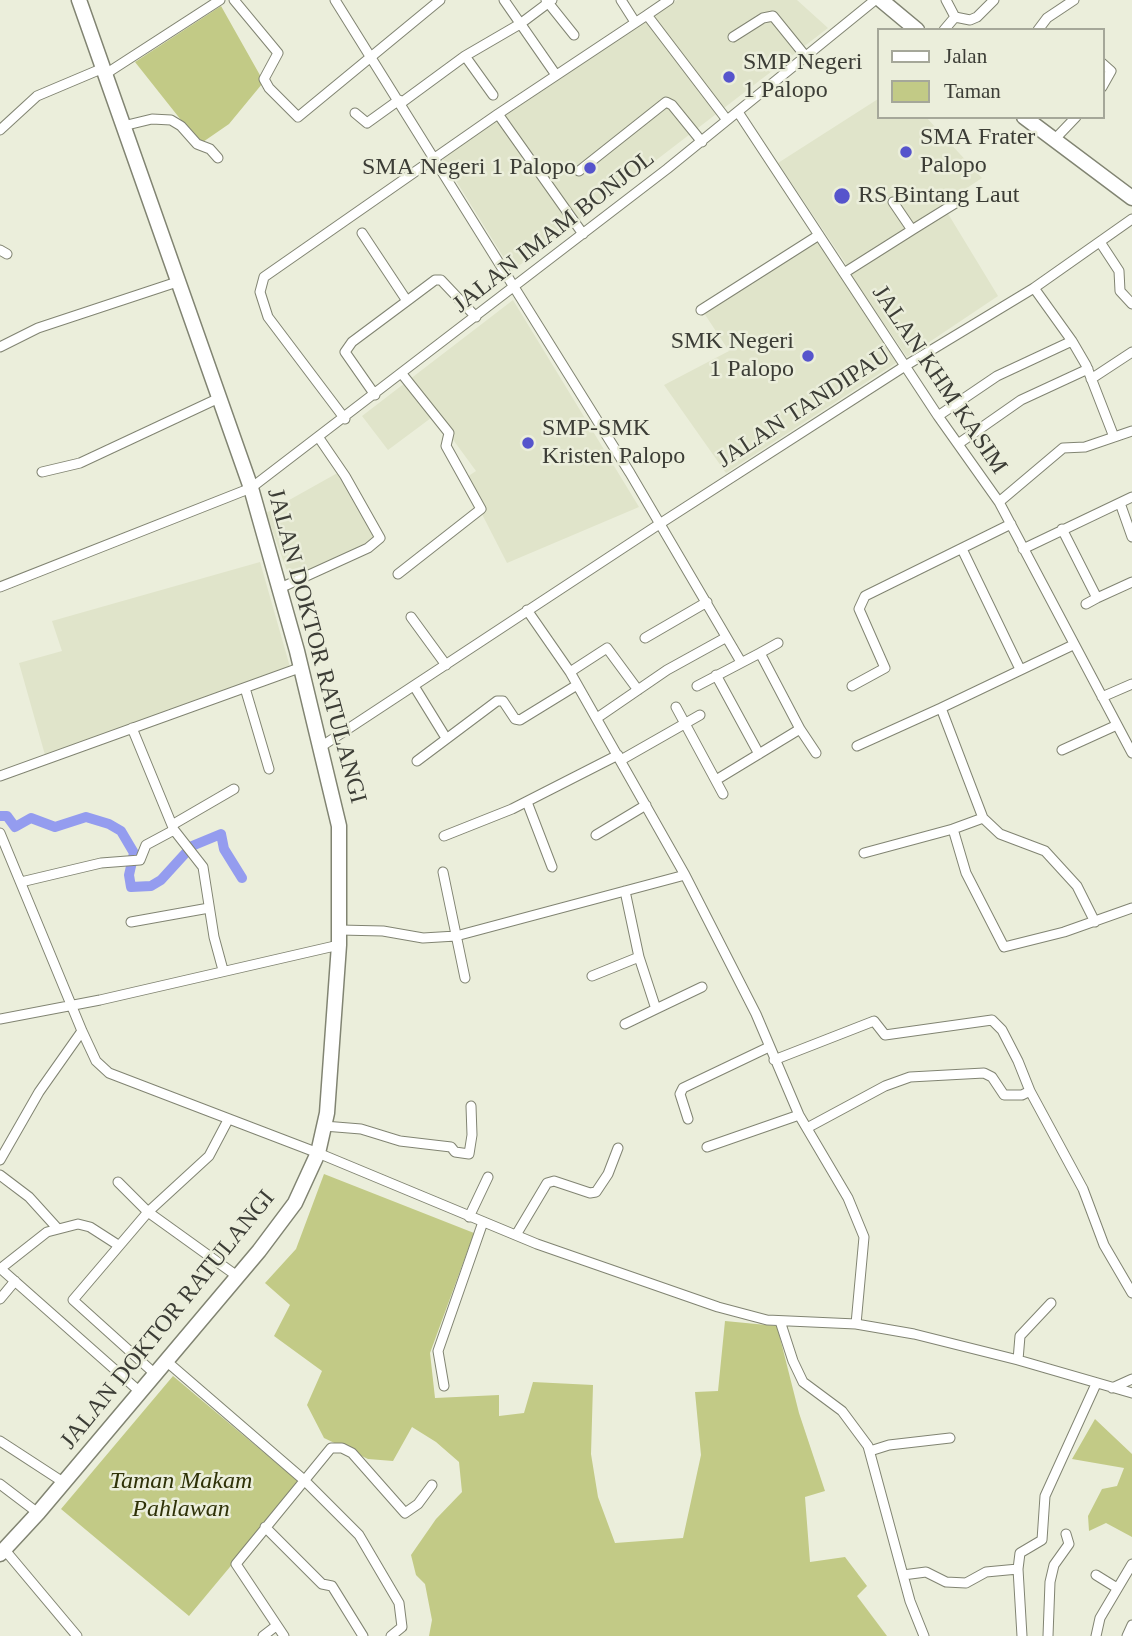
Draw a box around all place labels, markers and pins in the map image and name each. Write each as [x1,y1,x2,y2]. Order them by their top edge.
place label: SMP Negeri 1 Palopo [743,49,862,105]
marker: SMP Negeri 1 Palopo [721,69,737,85]
place label: SMA Frater Palopo [920,124,1035,180]
marker: SMA Frater Palopo [898,144,914,160]
place label: SMA Negeri 1 Palopo [362,154,576,182]
marker: SMA Negeri 1 Palopo [582,160,598,176]
place label: RS Bintang Laut [858,182,1019,210]
marker: RS Bintang Laut [832,186,852,206]
place label: SMK Negeri 1 Palopo [671,328,794,384]
marker: SMK Negeri 1 Palopo [800,348,816,364]
place label: SMP-SMK Kristen Palopo [542,415,685,471]
marker: SMP-SMK Kristen Palopo [520,435,536,451]

